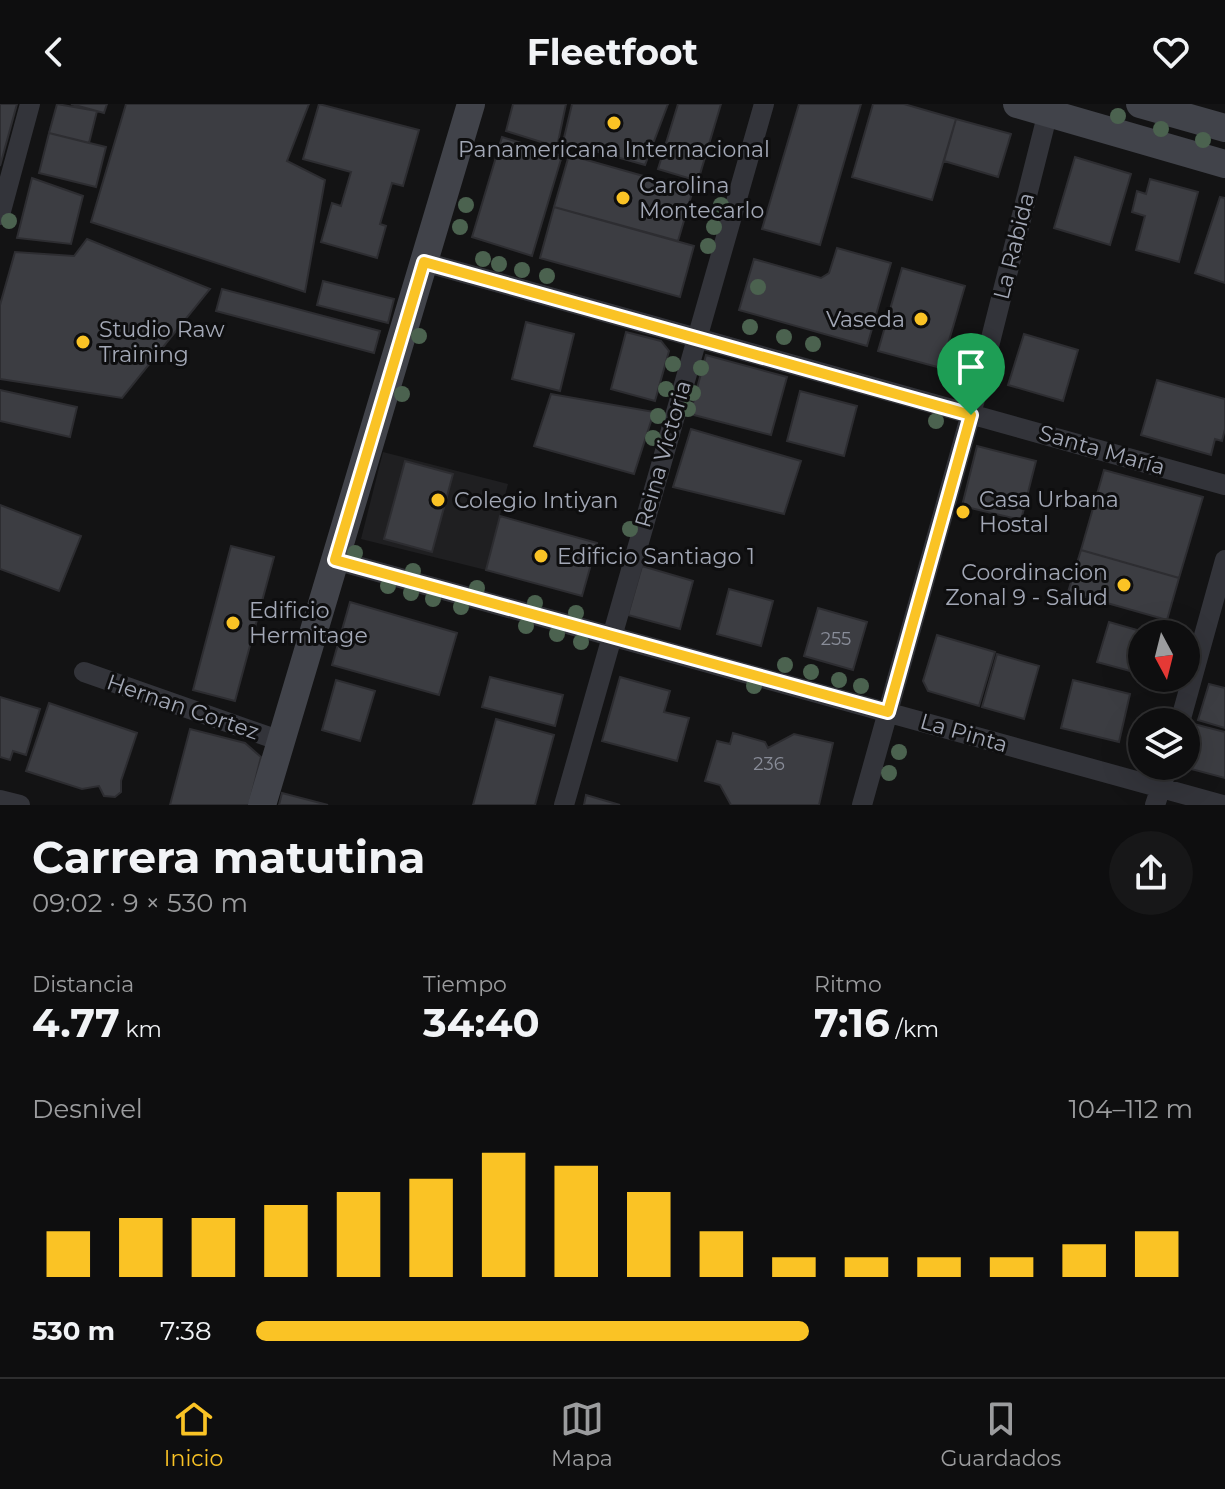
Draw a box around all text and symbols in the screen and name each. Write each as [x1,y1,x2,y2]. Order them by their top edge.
icon: back [32,30,76,74]
text: Fleetfoot [527,30,698,74]
icon: heart [1149,30,1193,74]
marker: Panamericana Internacional [605,114,623,132]
place label: Panamericana Internacional [458,136,770,163]
place label: Carolina Montecarlo [639,172,764,224]
marker: Carolina Montecarlo [614,189,632,207]
street label: La Rabida [988,190,1040,302]
place label: Vaseda [826,306,905,333]
marker: Vaseda [912,310,930,328]
place label: Studio Raw Training [99,316,225,368]
marker: Studio Raw Training [74,333,92,351]
pin [937,333,1005,415]
icon: arrive [949,345,993,389]
street label: Reina Victoria [629,377,697,531]
street label: Santa María [1036,419,1168,481]
place label: Casa Urbana Hostal [979,486,1119,538]
place label: Colegio Intiyan [454,487,618,514]
marker: Colegio Intiyan [429,491,447,509]
marker: Casa Urbana Hostal [954,503,972,521]
place label: Edificio Santiago 1 [557,543,755,570]
marker: Edificio Santiago 1 [532,547,550,565]
place label: Coordinacion Zonal 9 - Salud [945,559,1108,611]
marker: Coordinacion Zonal 9 - Salud [1115,576,1133,594]
place label: Edificio Hermitage [249,597,368,649]
marker: Edificio Hermitage [224,614,242,632]
north arrow [1128,620,1200,692]
map controls [1128,620,1200,780]
house number: 255 [821,628,851,650]
street label: Hernan Cortez [103,668,263,746]
street label: La Pinta [917,708,1011,758]
button: layers [1128,708,1200,780]
house number: 236 [753,753,785,775]
text: Carrera matutina [32,830,425,884]
button: share [1109,831,1193,915]
text: 09:02 · 9 × 530 m [32,887,248,919]
text: Distancia [32,971,134,998]
text: Tiempo [423,971,507,998]
text: Ritmo [814,971,882,998]
text: 4.77 [32,998,120,1047]
text: 34:40 [423,998,540,1047]
text: 7:16 [814,998,890,1047]
text: km [120,1016,162,1043]
text: /km [890,1016,939,1043]
text: Desnivel [32,1093,143,1125]
text: 104–112 m [1068,1093,1193,1125]
text: 530 m [32,1315,115,1347]
text: 7:38 [160,1315,212,1347]
tab: Inicio [164,1397,223,1472]
tab: Mapa [551,1397,613,1472]
tab: Guardados [940,1397,1061,1472]

